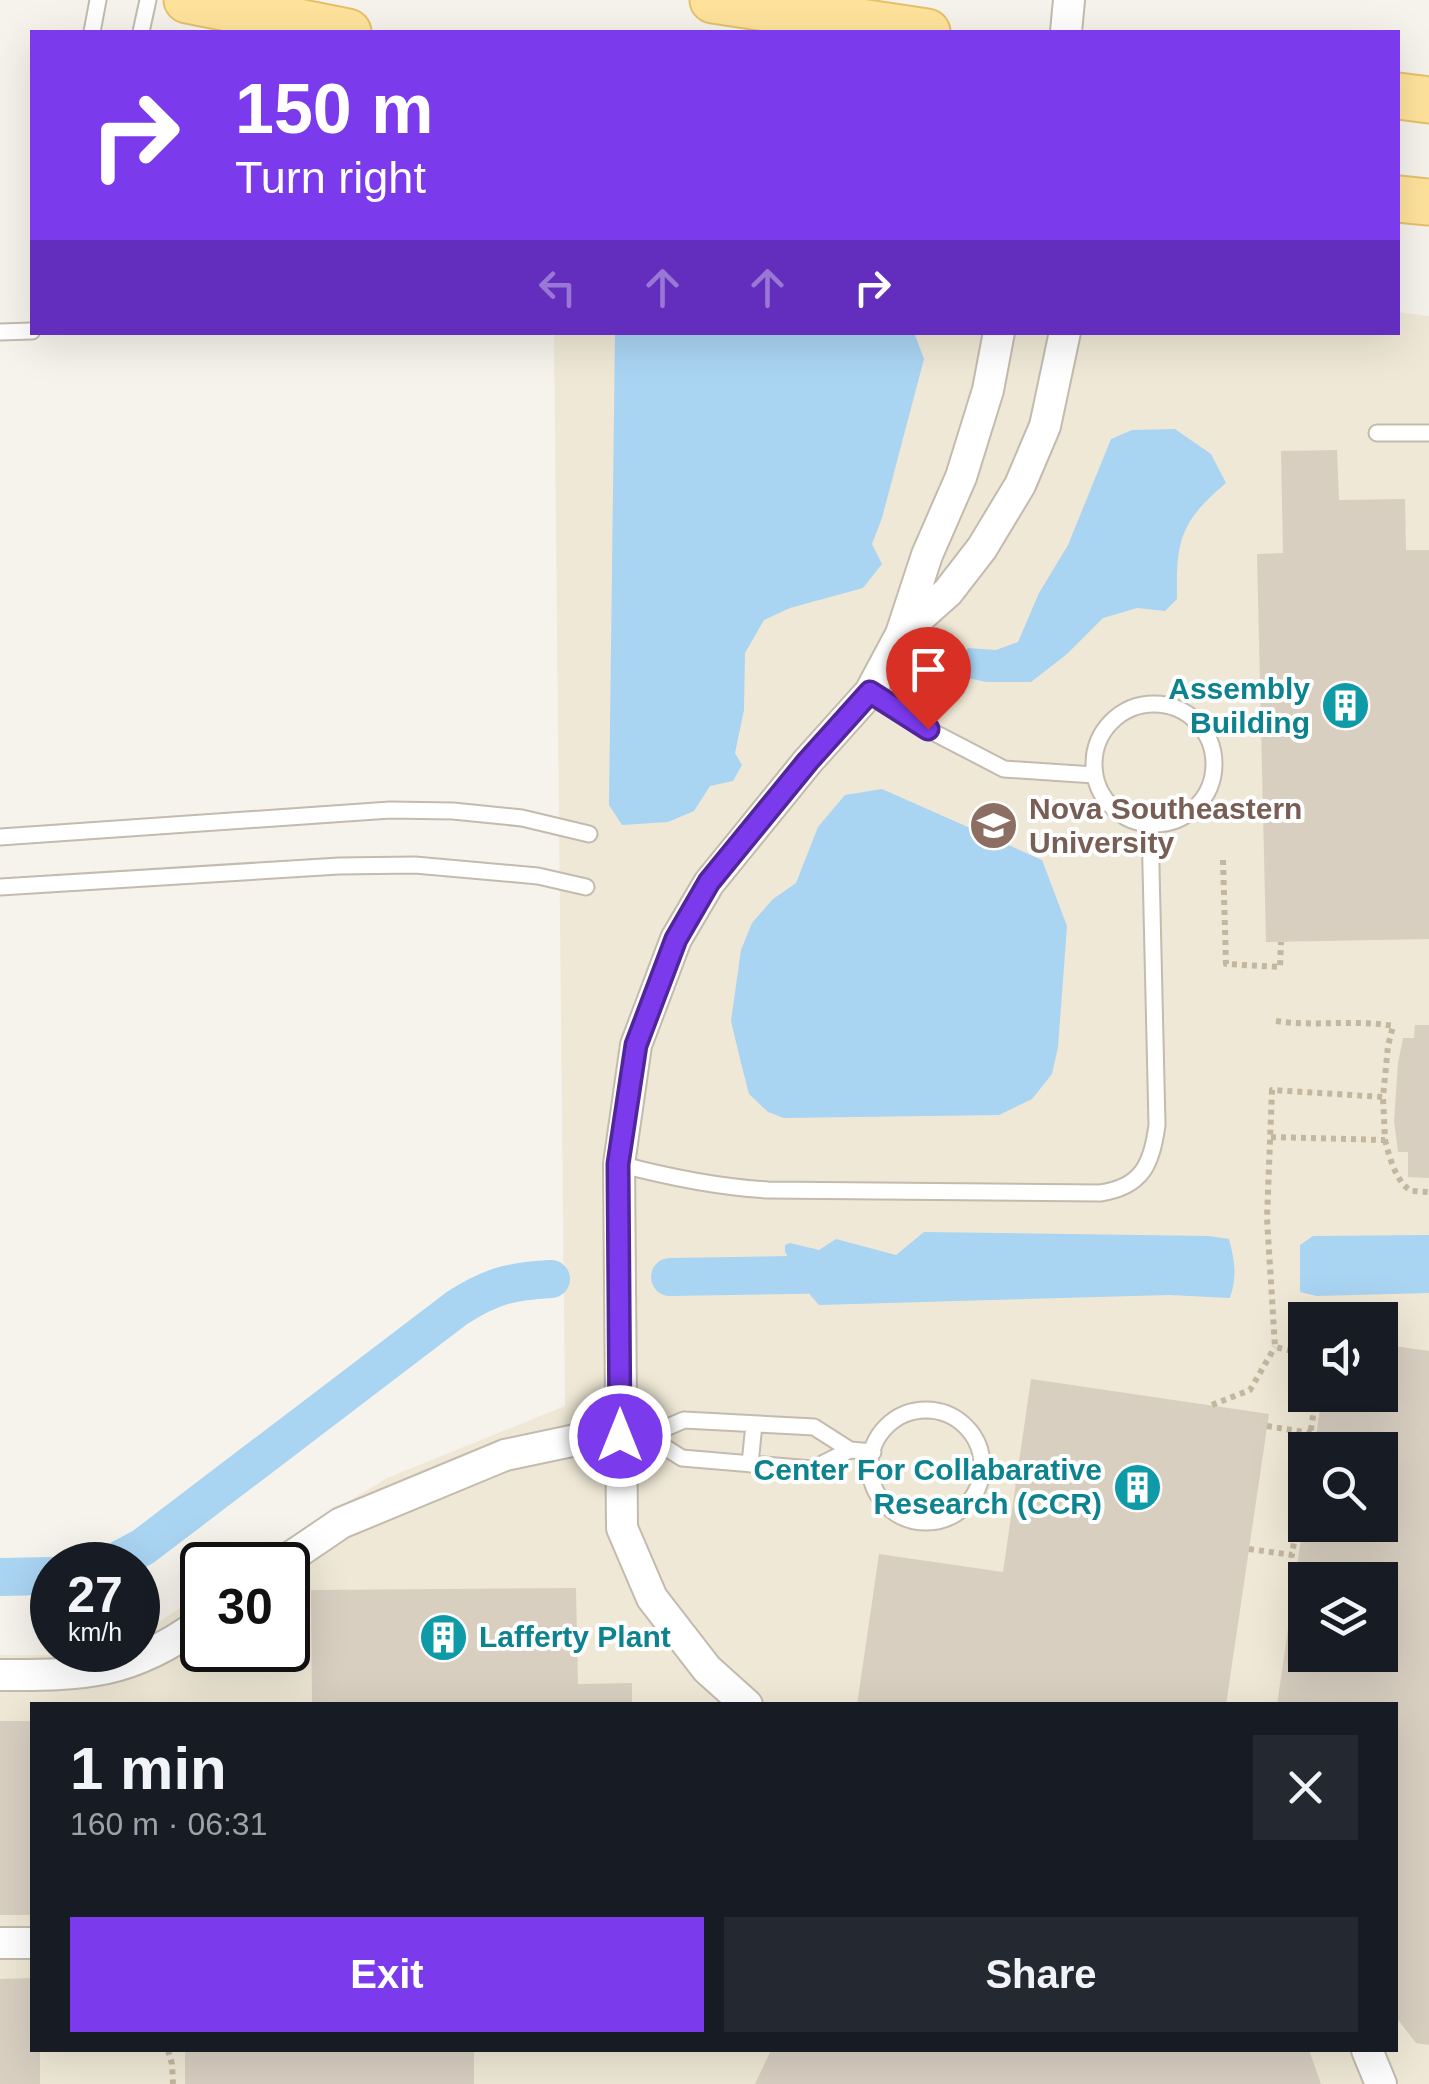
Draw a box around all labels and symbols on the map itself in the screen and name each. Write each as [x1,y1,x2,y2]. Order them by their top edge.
pin [886,627,971,730]
place label: Assembly Building [1168,672,1310,739]
building icon: Assembly Building [1319,680,1371,732]
place label: Nova Southeastern University [1029,792,1302,859]
school or university icon: Nova Southeastern University [968,800,1020,852]
position arrow [568,1384,672,1488]
place label: Center For Collabarative Research (CCR) [754,1453,1102,1520]
building icon: Center For Collabarative Research (CCR) [1111,1461,1163,1513]
speed limit sign: 30 [180,1542,310,1672]
building icon: Lafferty Plant [418,1611,470,1663]
place label: Lafferty Plant [479,1620,671,1653]

